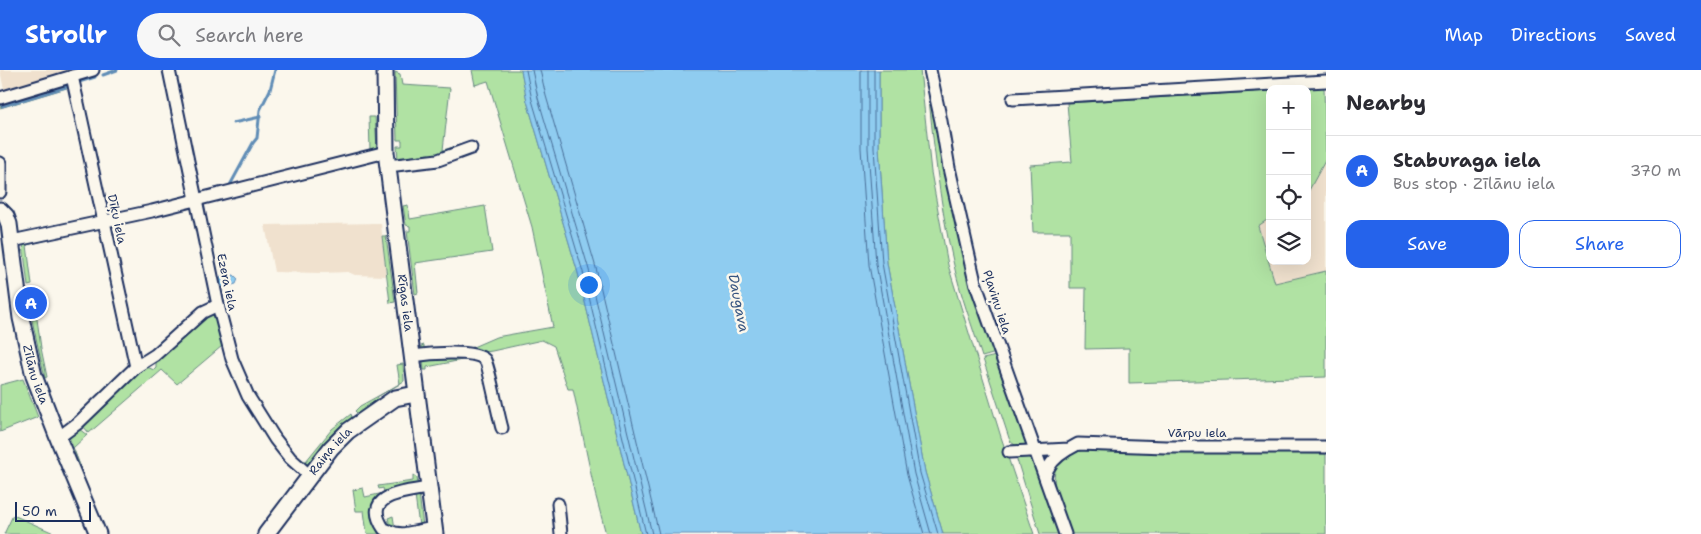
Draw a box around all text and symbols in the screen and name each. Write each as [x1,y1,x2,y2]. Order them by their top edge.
search box [137,13,487,58]
text: Strollr [25,19,107,51]
icon: search [155,21,183,49]
text: Search here [195,23,304,48]
text: Map [1445,23,1483,47]
text: Directions [1511,23,1597,47]
text: Saved [1625,23,1676,47]
map controls [1266,85,1311,265]
button: + [1266,85,1311,130]
text: Nearby [1346,89,1426,117]
button: − [1266,130,1311,175]
text: Staburaga iela [1393,148,1540,173]
text: A [1356,160,1368,181]
text: 370 m [1630,160,1681,181]
text: Bus stop · Zīlānu iela [1393,173,1555,194]
button: locate [1266,175,1311,220]
street label: Dīķu iela [104,193,130,246]
button: layers [1266,220,1311,265]
button: Save [1346,220,1509,268]
button: Share [1519,220,1681,268]
street label: Ezera iela [213,252,241,313]
street label: Pļaviņu iela [979,268,1015,337]
your location [576,272,602,298]
water label: Daugava [725,272,753,334]
street label: Rīgas iela [394,273,417,333]
pin: A [15,284,47,322]
street label: Zīlānu iela [19,343,52,407]
street label: Raiņa iela [305,423,356,478]
street label: Vārpu iela [1167,425,1227,441]
scale bar [15,499,91,522]
text: 50 m [22,502,57,520]

